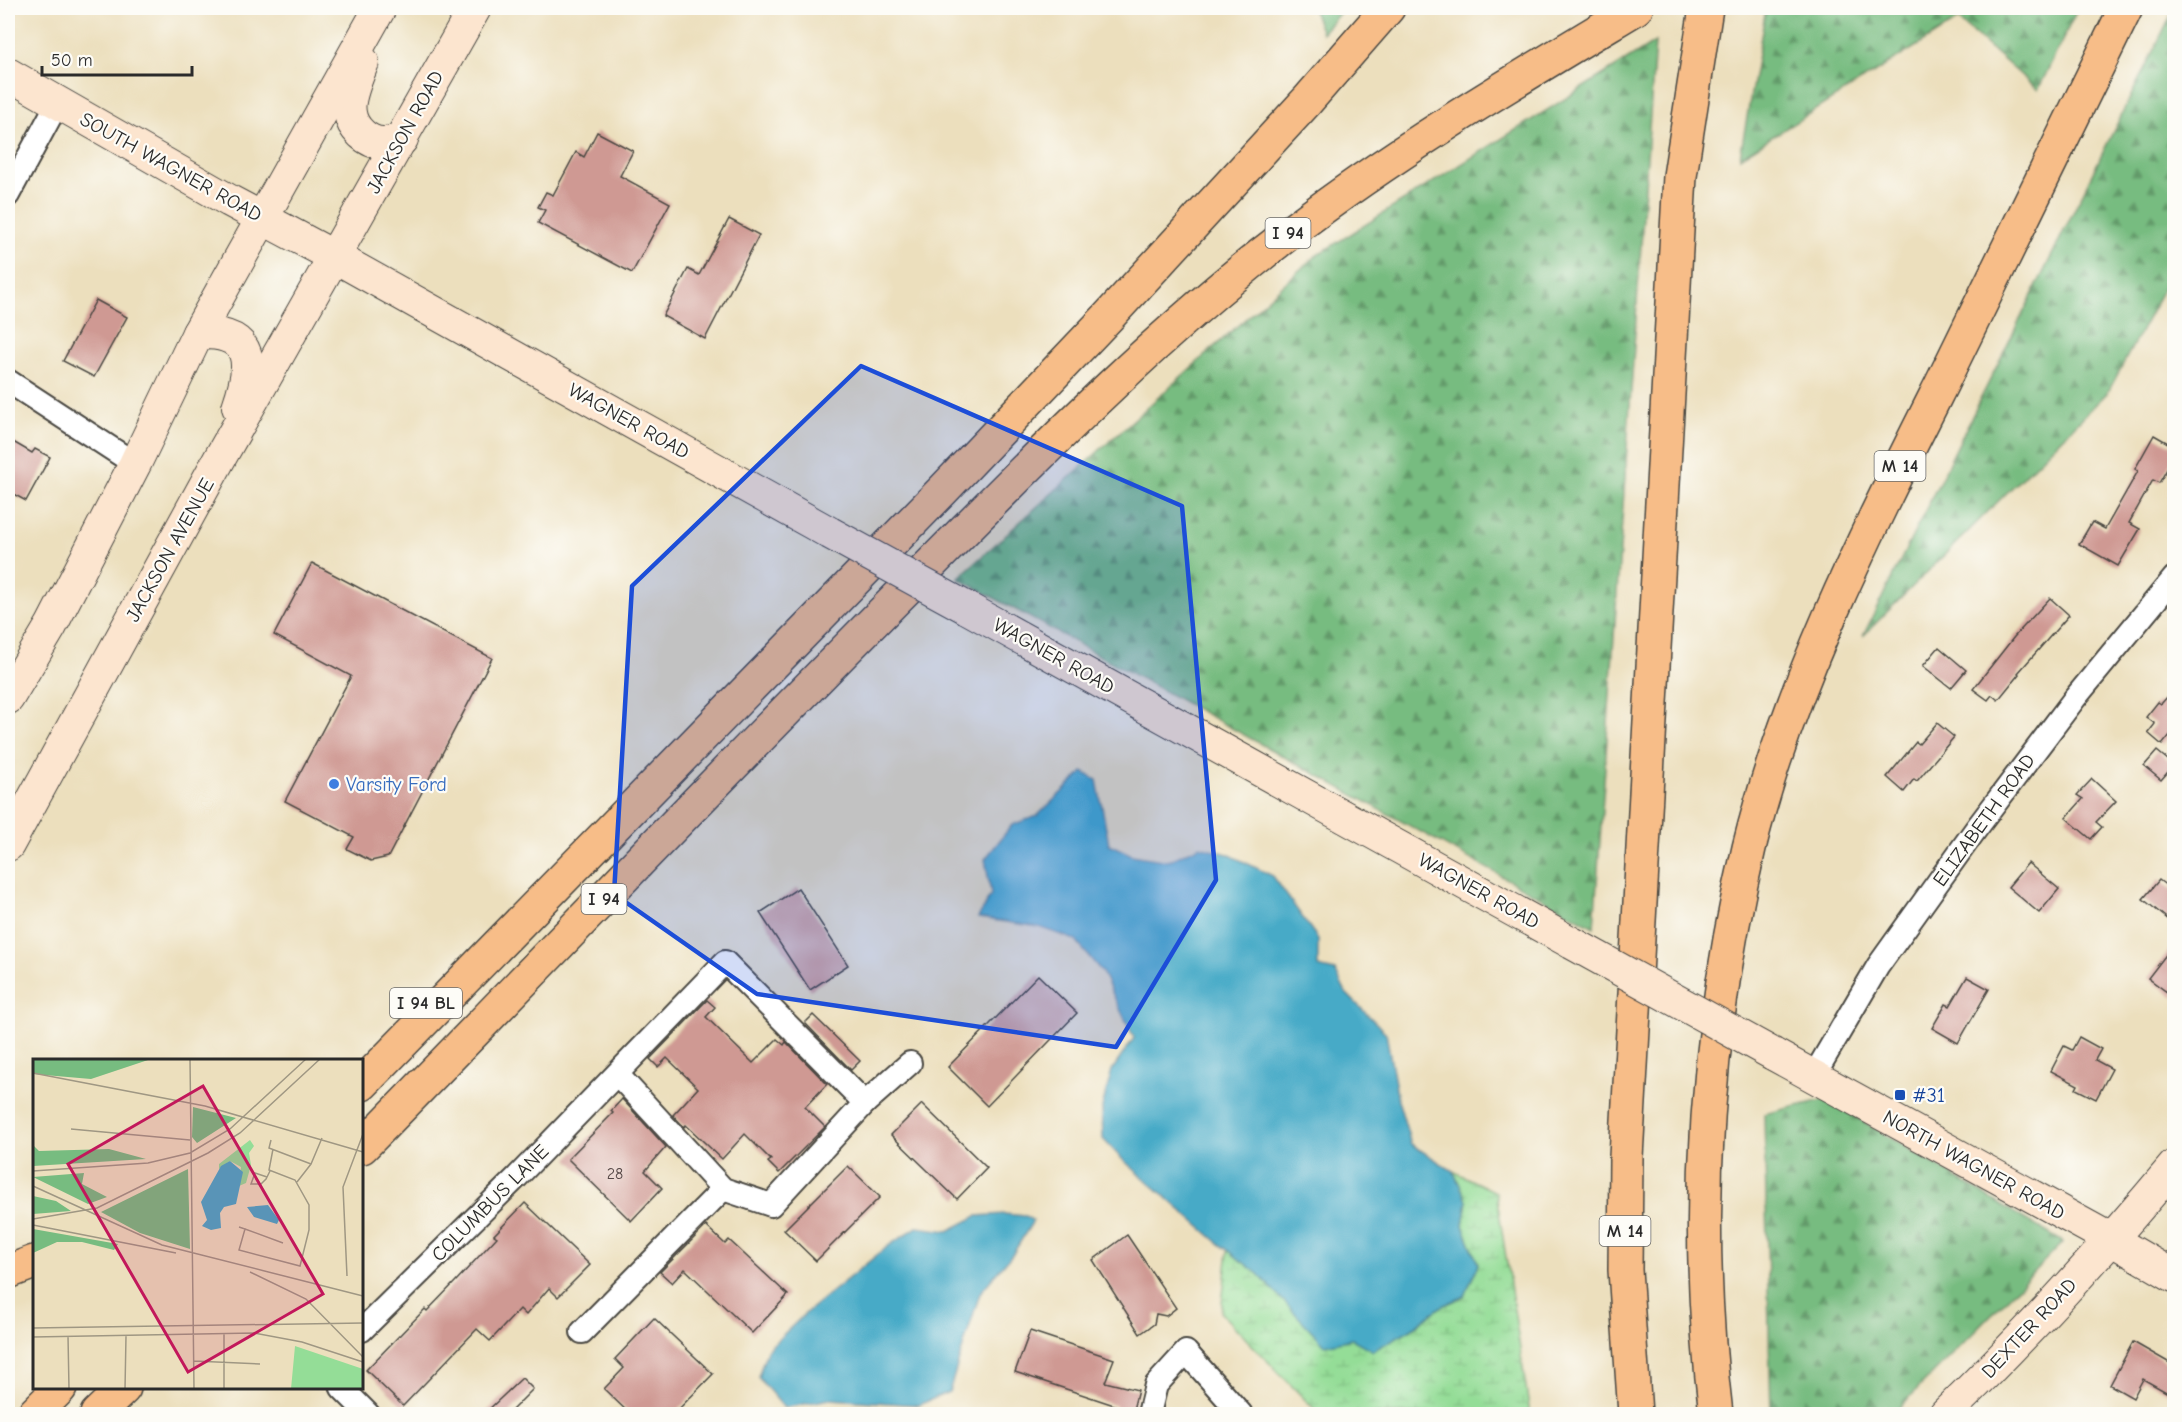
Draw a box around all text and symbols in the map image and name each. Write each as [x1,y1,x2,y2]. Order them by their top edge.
scale bar [42,39,192,77]
text: 50 m [51,50,93,71]
street label: JACKSON ROAD [362,67,448,197]
street label: SOUTH WAGNER ROAD [76,107,266,227]
road number: I 94 [1266,218,1310,248]
street label: WAGNER ROAD [564,378,694,464]
road number: M 14 [1874,451,1926,481]
street label: JACKSON AVENUE [121,474,219,626]
street label: WAGNER ROAD [989,613,1119,699]
street label: ELIZABETH ROAD [1928,749,2040,891]
place label: Varsity Ford [346,773,447,796]
marker: Varsity Ford [327,777,341,791]
street label: WAGNER ROAD [1414,848,1544,934]
road number: I 94 [582,884,626,914]
road number: I 94 BL [390,988,462,1018]
inset map [33,1059,363,1389]
place label: #31 [1912,1084,1945,1107]
marker: #31 [1893,1088,1907,1102]
street label: NORTH WAGNER ROAD [1879,1105,2069,1225]
street label: COLUMBUS LANE [427,1140,553,1266]
house number: 28 [607,1165,623,1183]
road number: M 14 [1600,1216,1650,1246]
street label: DEXTER ROAD [1977,1273,2081,1383]

